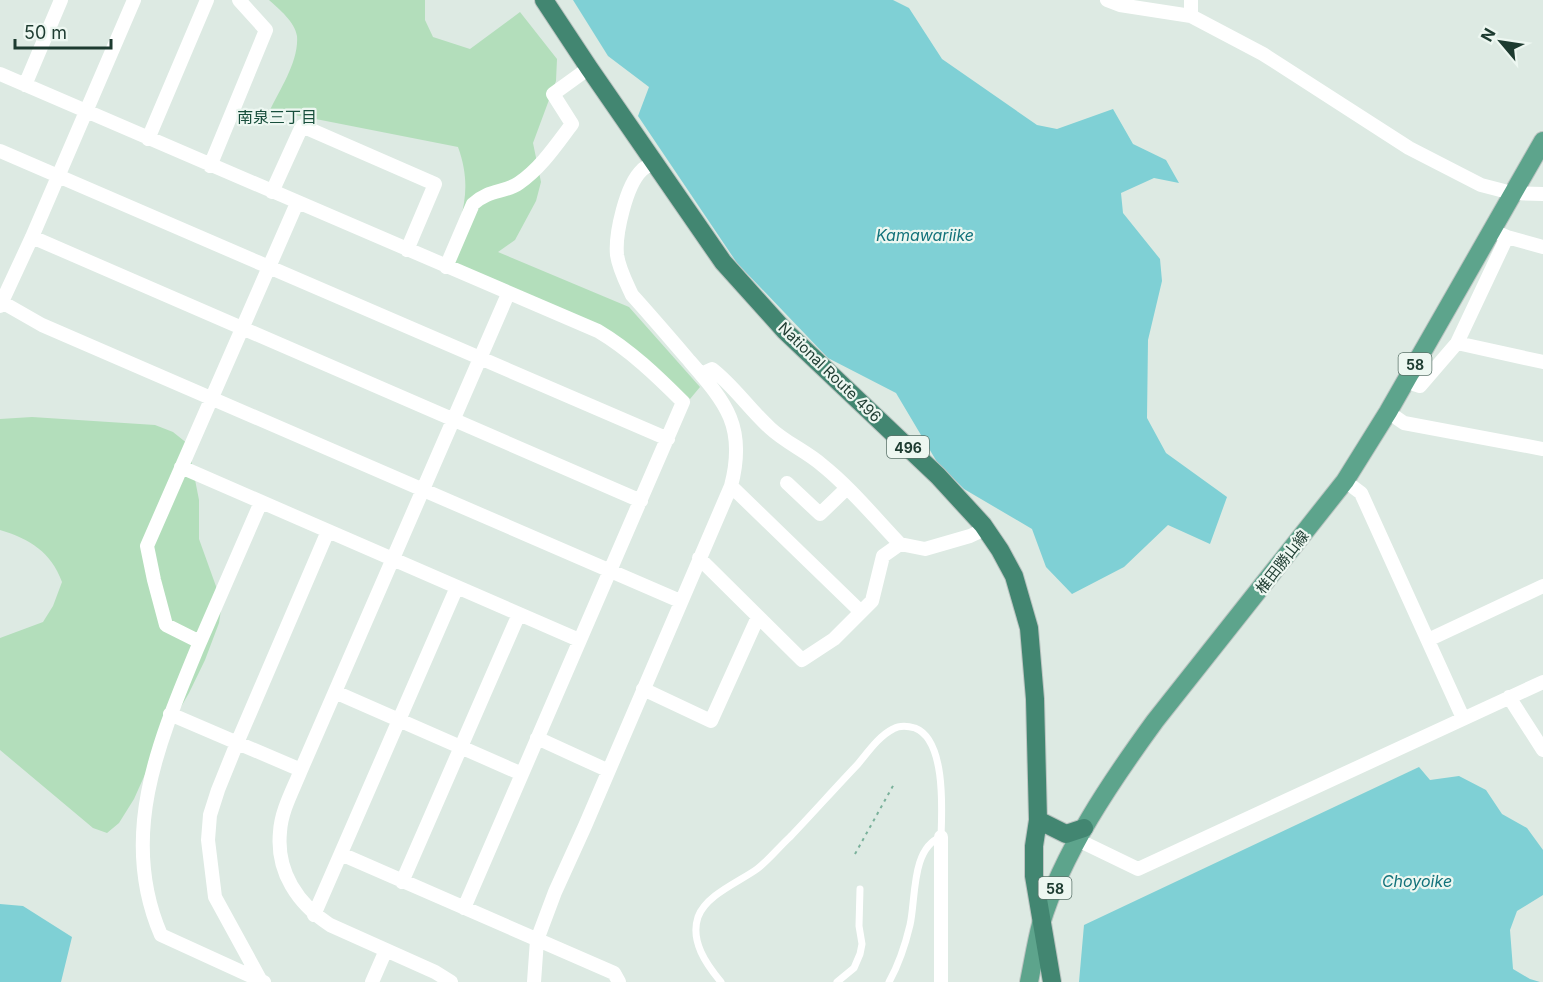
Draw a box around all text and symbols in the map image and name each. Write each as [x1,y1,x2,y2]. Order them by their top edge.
scale bar [15,12,111,50]
north arrow [1471,12,1531,72]
text: 50 m [24,22,67,43]
text: N [1476,25,1500,45]
district label: 南泉三丁目 [237,107,317,127]
water label: Kamawariike [876,225,974,245]
street label: National Route 496 [775,318,885,426]
road number: 58 [1398,353,1432,375]
road number: 496 [887,436,929,458]
street label: 椎田勝山線 [1251,527,1313,597]
water label: Choyoike [1382,871,1452,891]
road number: 58 [1038,877,1072,899]

